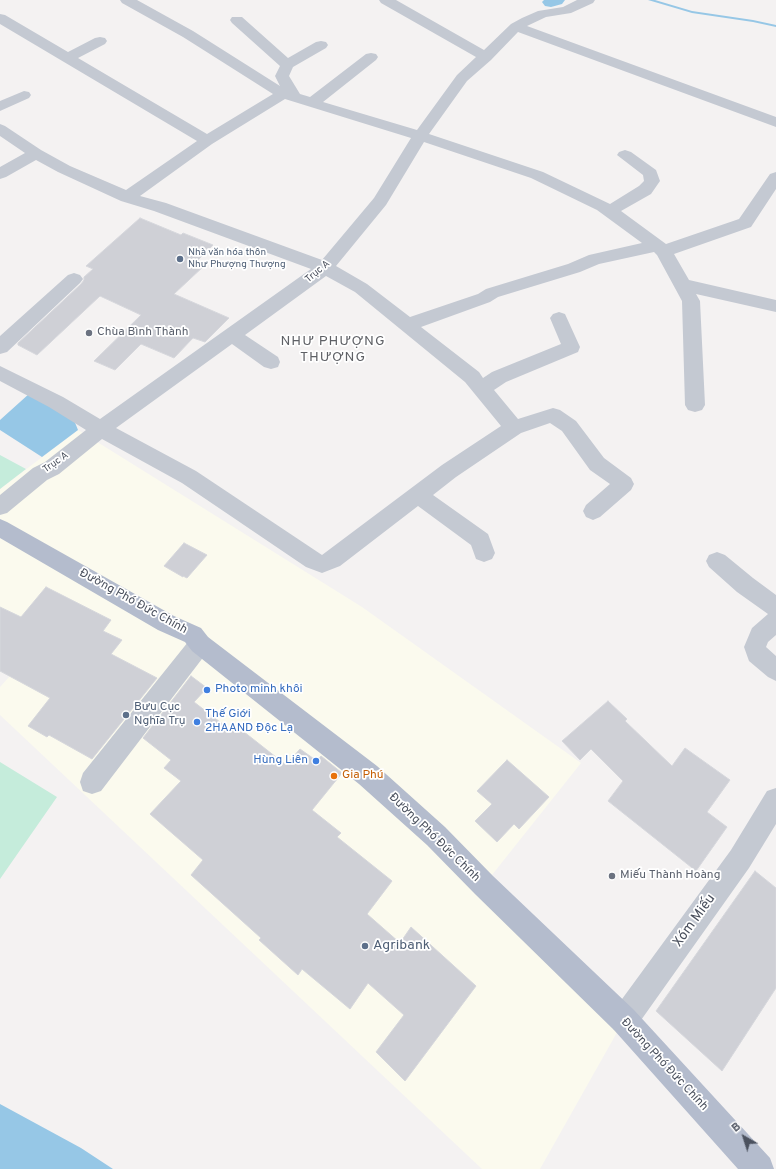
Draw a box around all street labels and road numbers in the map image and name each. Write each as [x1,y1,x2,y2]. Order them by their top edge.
street label: Trục A [303,258,333,286]
street label: Trục A [41,450,71,476]
street label: Đường Phó Đức Chính [76,566,190,638]
street label: Đường Phó Đức Chính [385,791,483,885]
street label: Xóm Miếu [670,891,720,951]
street label: Đường Phó Đức Chính [617,1016,711,1114]

